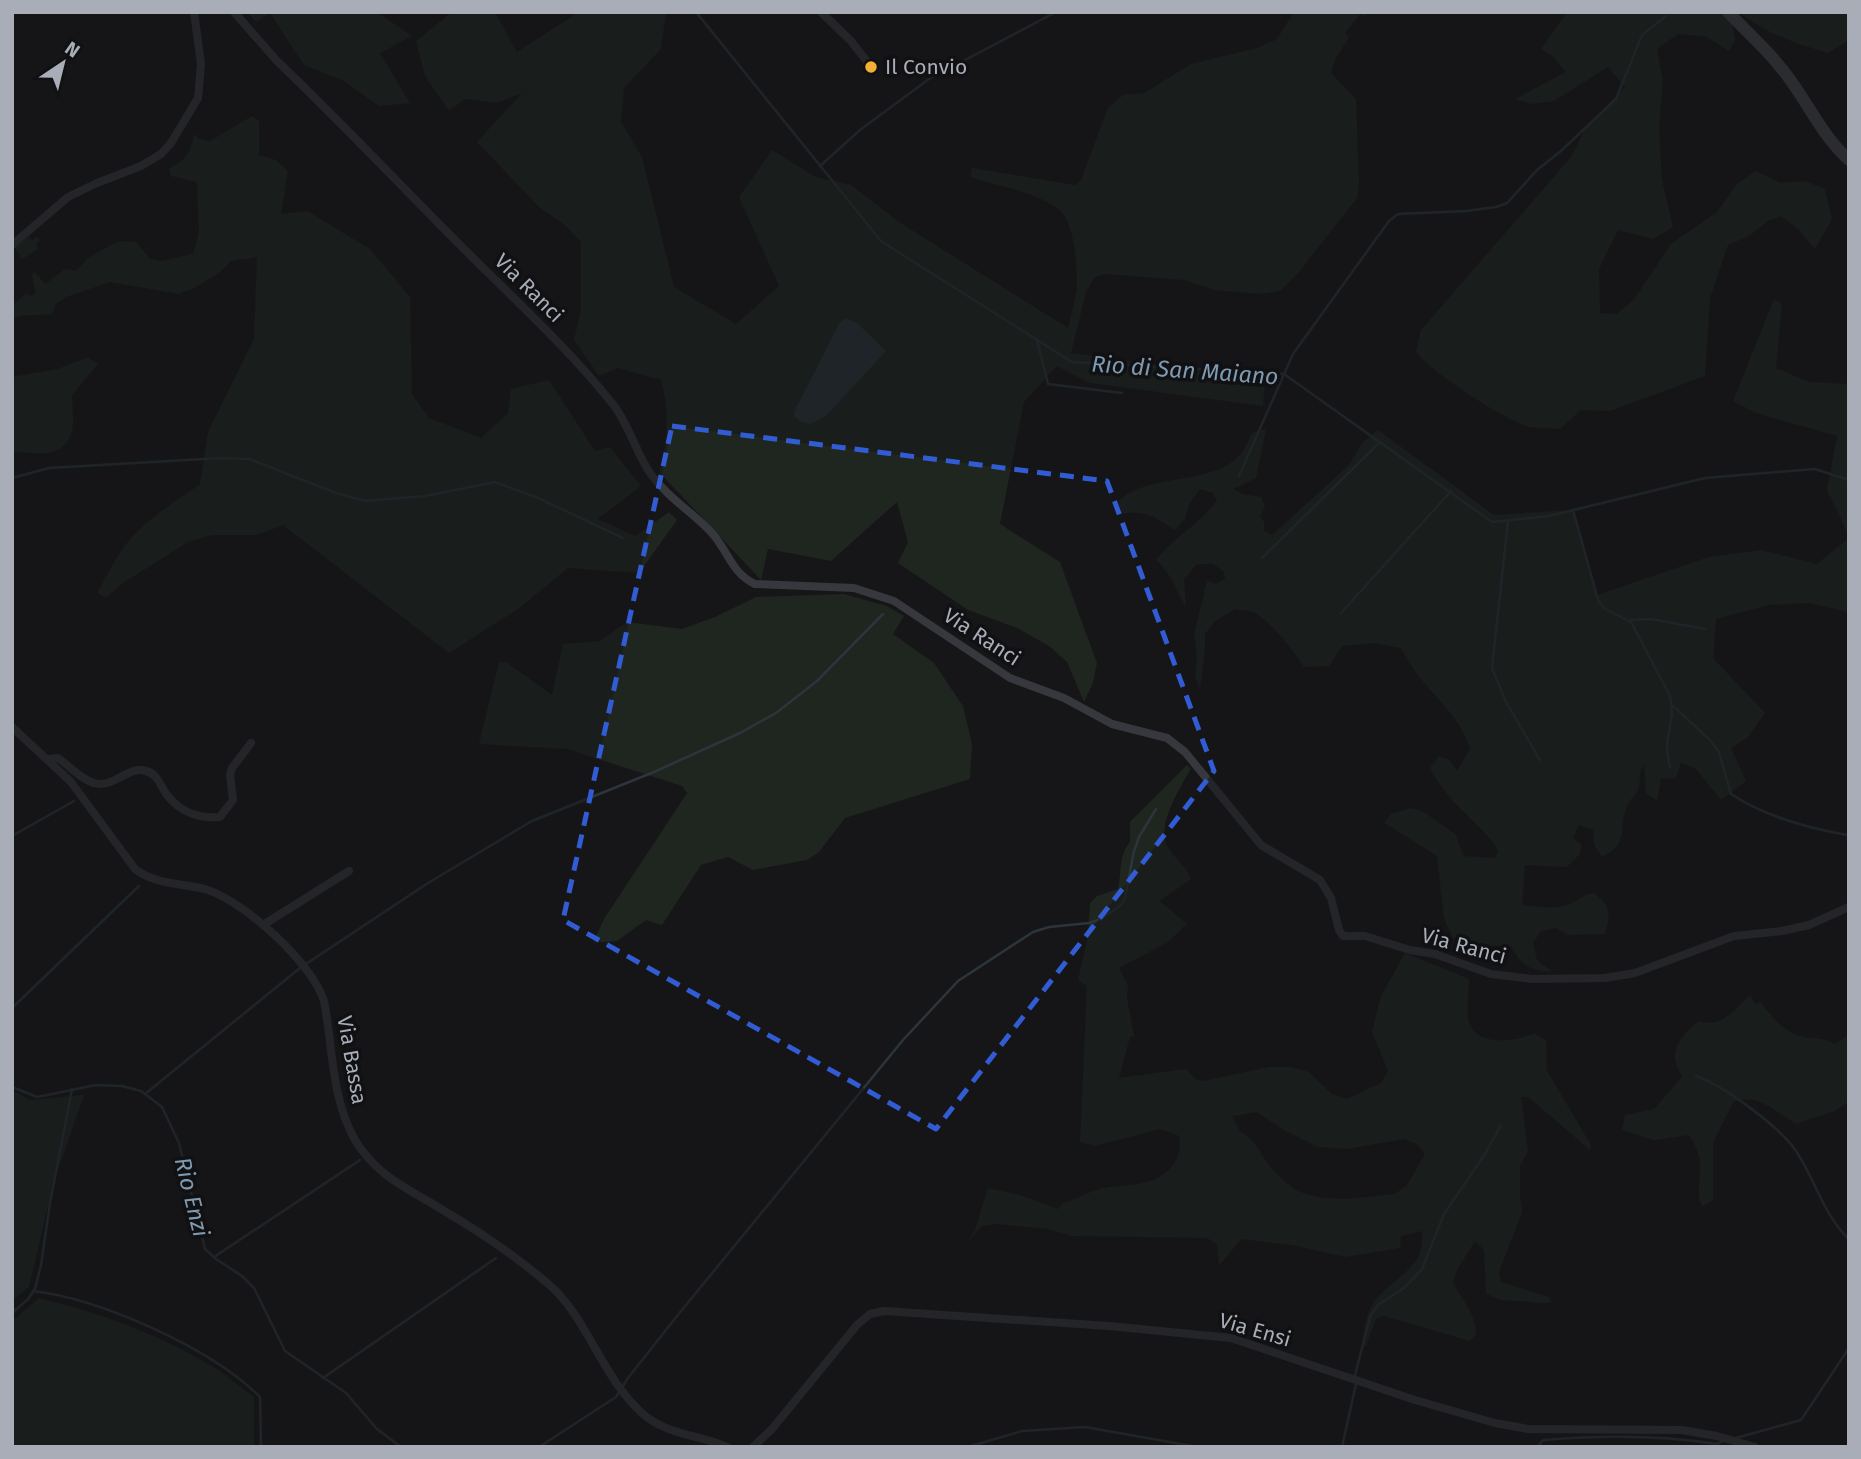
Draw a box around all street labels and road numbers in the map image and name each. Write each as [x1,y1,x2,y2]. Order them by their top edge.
street label: Via Ranci [489,248,569,328]
street label: Via Ranci [939,602,1025,672]
street label: Via Ranci [1419,922,1509,970]
street label: Via Bassa [331,1014,373,1106]
street label: Via Ensi [1216,1307,1294,1353]

